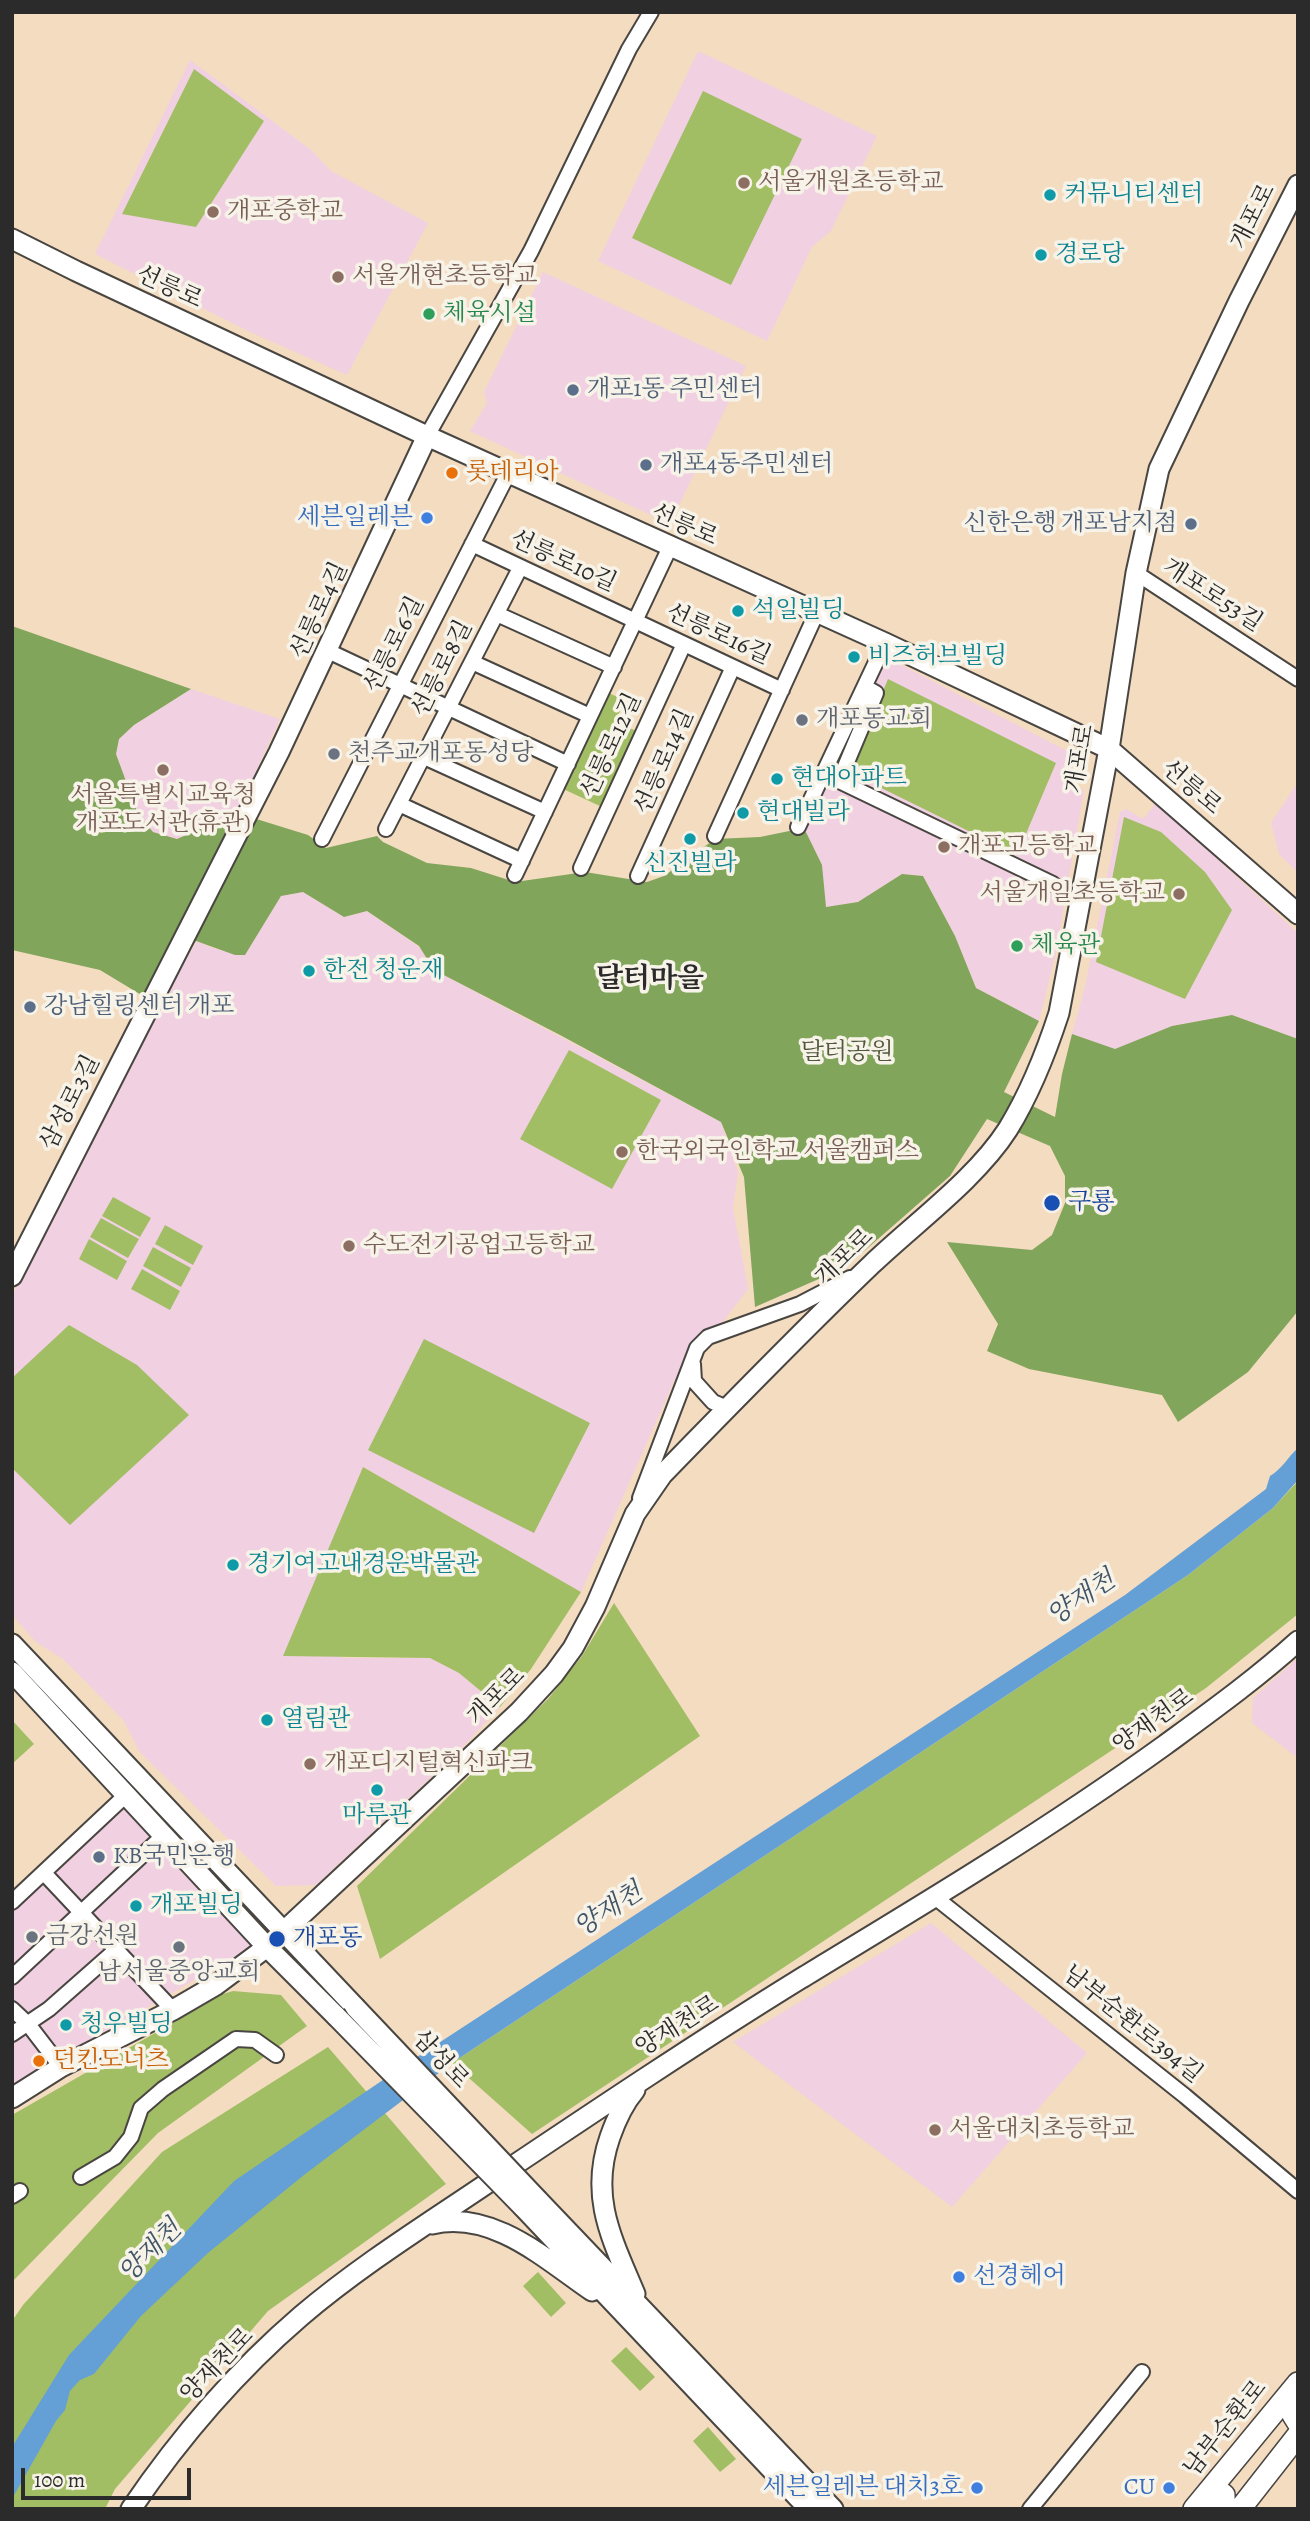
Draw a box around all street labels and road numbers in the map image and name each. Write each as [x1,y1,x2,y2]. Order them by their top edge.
street label: 개포로 [1225,179,1283,255]
street label: 선릉로 [131,260,207,316]
street label: 선릉로 [646,499,722,553]
street label: 선릉로10길 [505,525,621,599]
street label: 개포로53길 [1157,553,1267,639]
street label: 선릉로4길 [285,558,355,664]
street label: 선릉로6길 [359,592,431,698]
street label: 선릉로16길 [661,598,775,672]
street label: 선릉로8길 [406,616,480,722]
street label: 선릉로12길 [575,689,649,803]
street label: 선릉로14길 [629,705,701,819]
street label: 개포로 [1061,722,1101,796]
street label: 선릉로 [1155,754,1227,822]
street label: 삼성로3길 [35,1051,107,1155]
street label: 개포로 [810,1223,880,1293]
street label: 개포로 [462,1662,532,1732]
street label: 양재천로 [1108,1683,1200,1761]
street label: 남부순환로394길 [1057,1960,1207,2090]
street label: 양재천로 [631,1990,725,2064]
street label: 삼성로 [406,2025,474,2095]
street label: 양재천로 [175,2323,261,2409]
street label: 남부순환로 [1178,2375,1274,2483]

